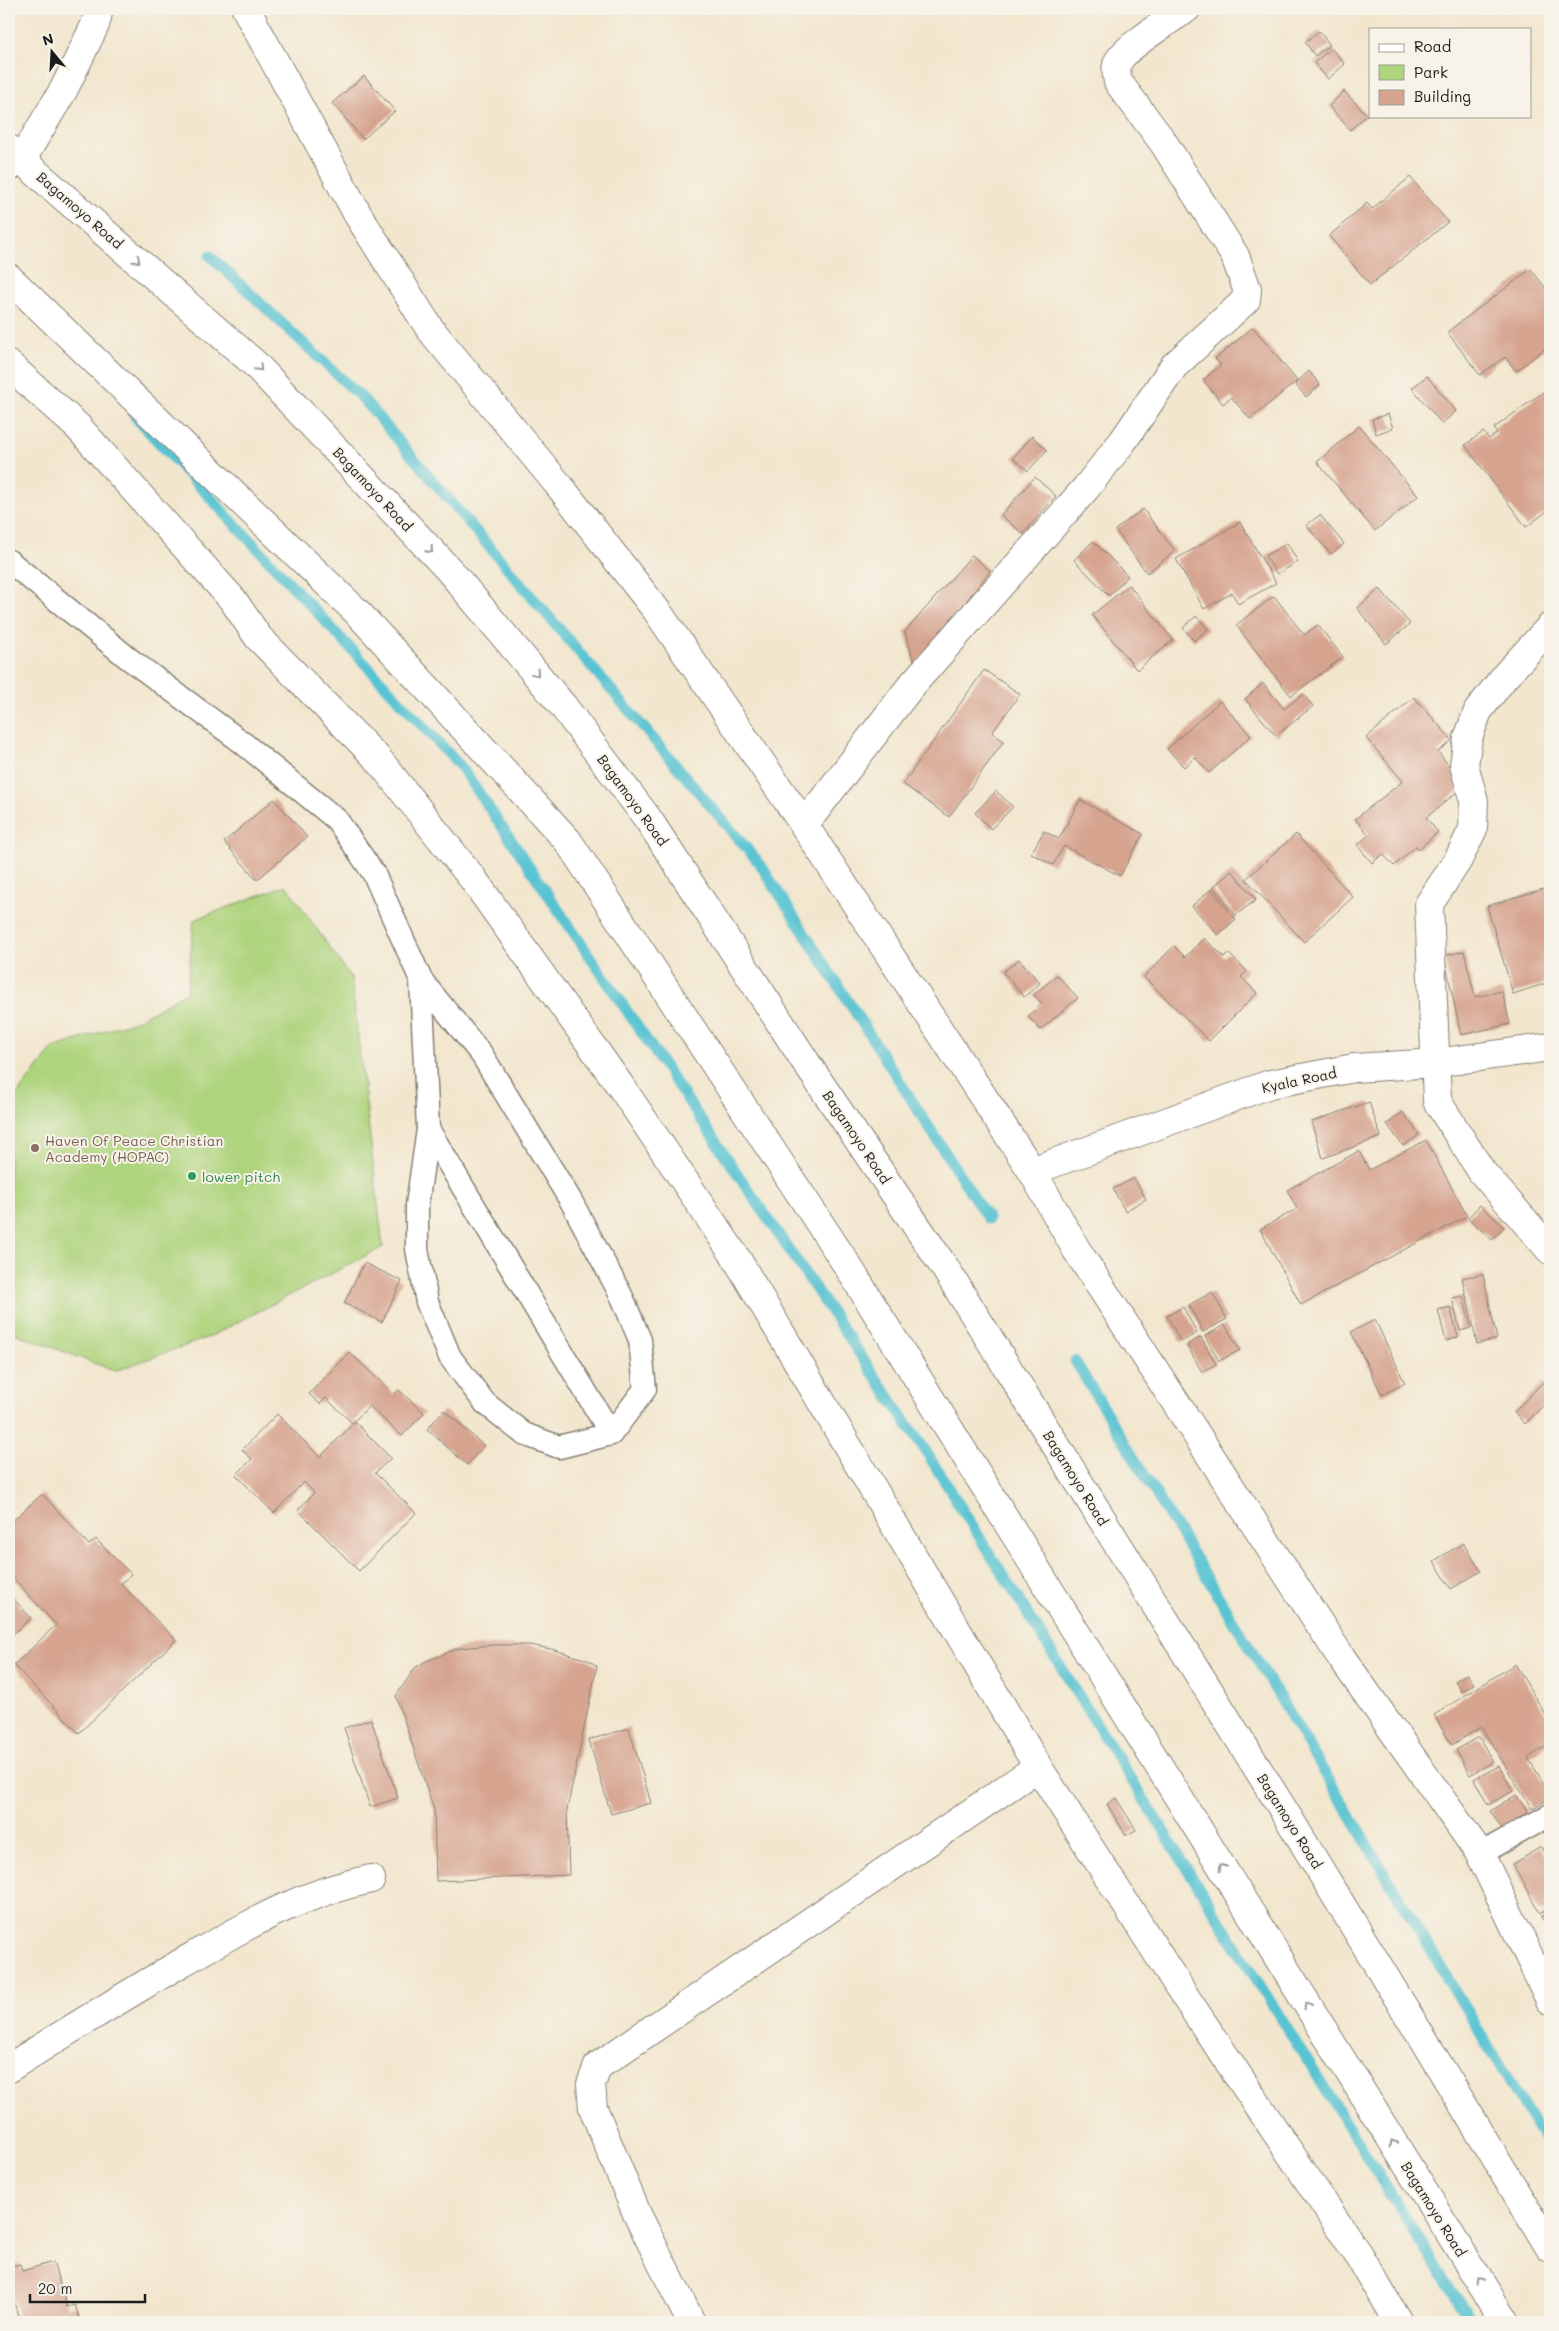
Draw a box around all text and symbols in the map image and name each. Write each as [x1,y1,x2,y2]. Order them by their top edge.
north arrow [28,28,78,78]
text: N [40,28,56,50]
legend [1369,28,1532,118]
text: Road [1414,36,1451,56]
text: Park [1414,62,1448,82]
text: Building [1414,86,1471,106]
street label: Bagamoyo Road [33,167,127,253]
one-way arrow [132,254,141,263]
one-way arrow [253,362,262,371]
street label: Bagamoyo Road [329,443,417,535]
one-way arrow [424,544,433,553]
one-way arrow [530,668,539,677]
street label: Bagamoyo Road [593,750,673,850]
street label: Kyala Road [1260,1063,1338,1097]
street label: Bagamoyo Road [819,1087,895,1187]
place label: Haven Of Peace Christian Academy (HOPAC) [45,1131,223,1166]
marker: Haven Of Peace Christian Academy (HOPAC) [29,1142,41,1154]
place label: lower pitch [202,1167,280,1186]
marker: lower pitch [186,1170,198,1182]
street label: Bagamoyo Road [1039,1427,1113,1529]
street label: Bagamoyo Road [1253,1770,1327,1872]
one-way arrow [1218,1863,1228,1872]
one-way arrow [1304,2001,1314,2010]
one-way arrow [1390,2139,1400,2148]
street label: Bagamoyo Road [1397,2158,1471,2260]
scale bar [30,2271,145,2303]
one-way arrow [1476,2277,1485,2286]
text: 20 m [38,2278,72,2298]

